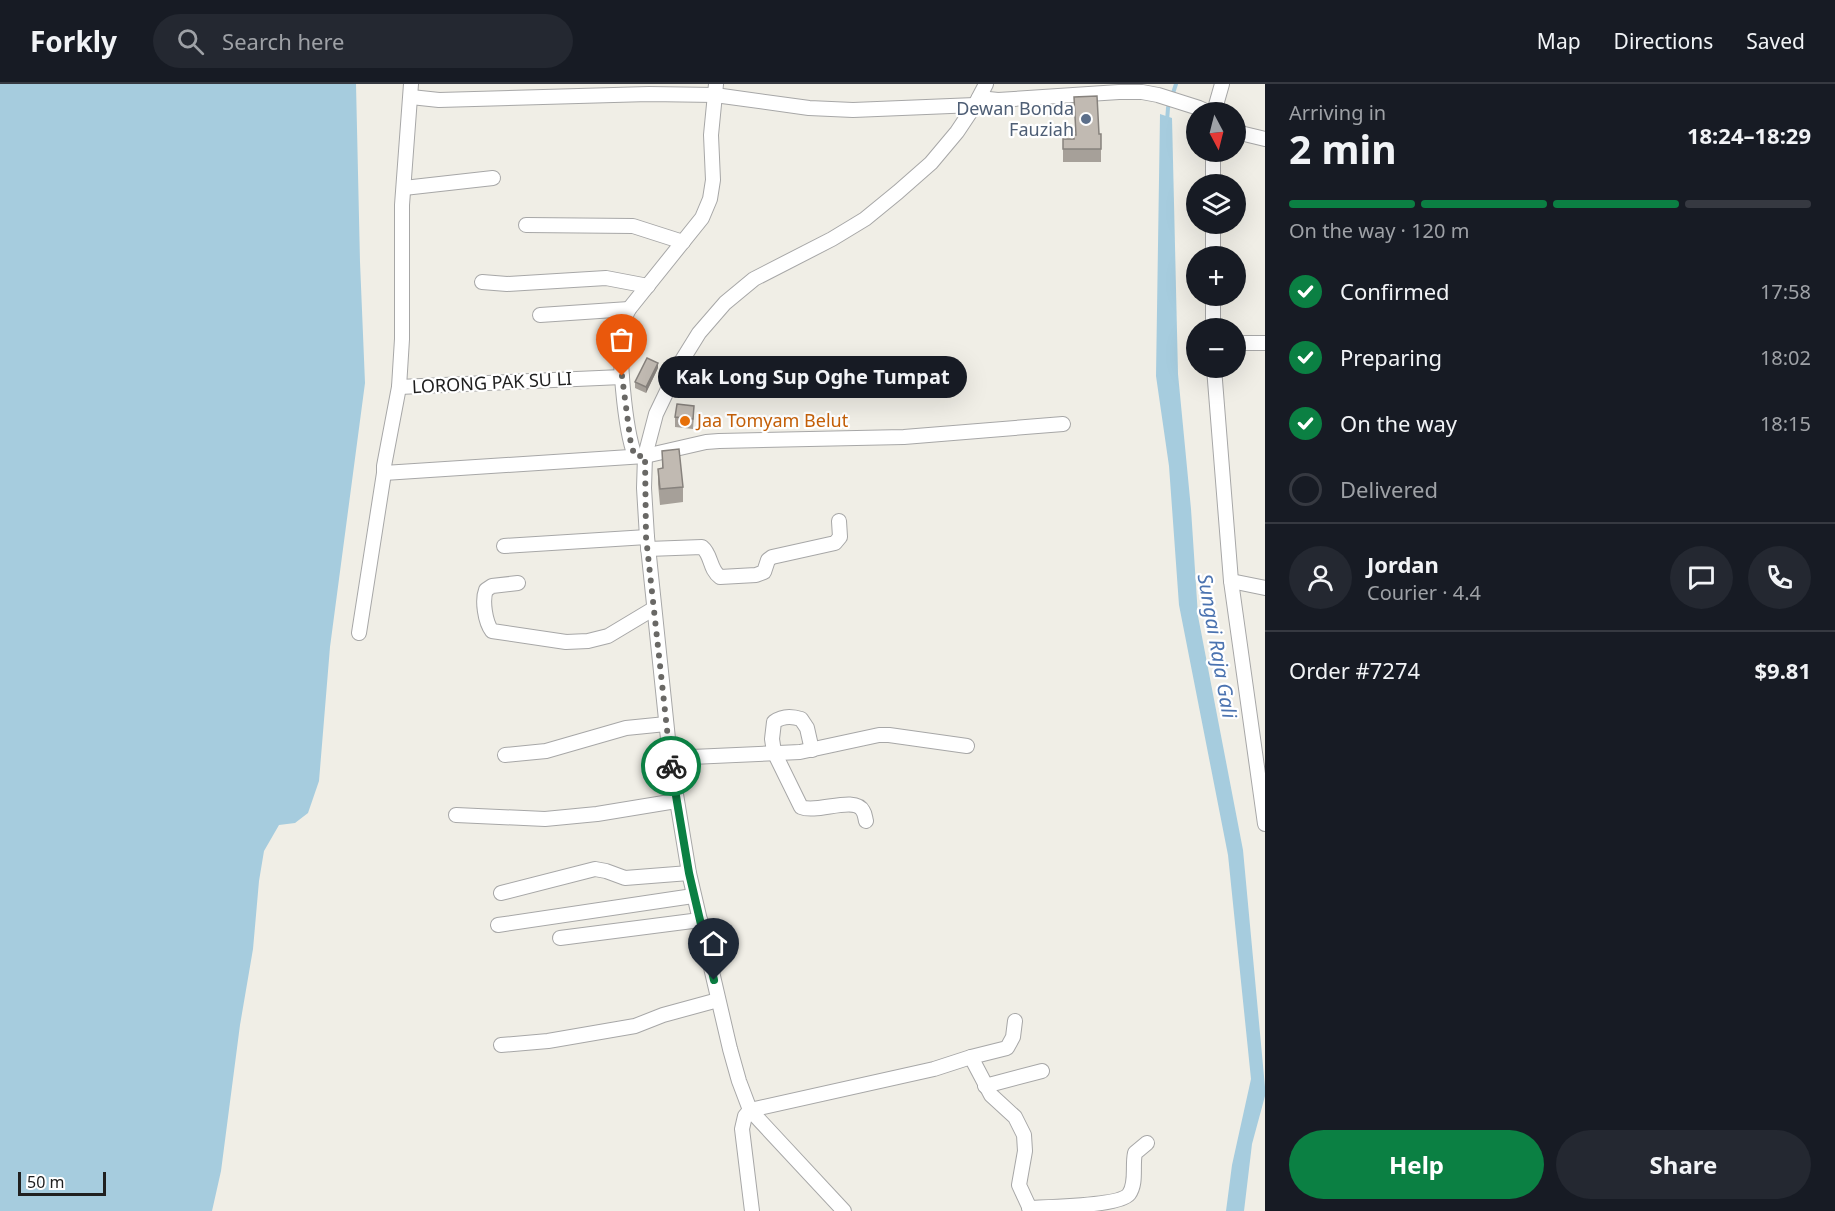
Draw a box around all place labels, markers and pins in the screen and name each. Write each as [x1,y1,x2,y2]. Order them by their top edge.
place label: Dewan Bonda Fauziah [956,96,1074,141]
marker: Dewan Bonda Fauziah [1079,112,1093,126]
pin [596,314,647,376]
callout: Kak Long Sup Oghe Tumpat [658,355,967,397]
place label: Jaa Tomyam Belut [695,408,849,432]
marker: Jaa Tomyam Belut [678,414,692,428]
pin [688,918,739,980]

